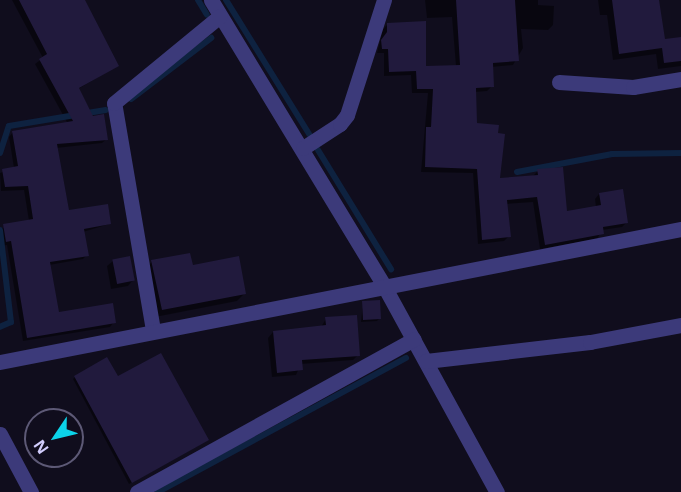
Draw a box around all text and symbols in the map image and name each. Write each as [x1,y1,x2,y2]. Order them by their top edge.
north arrow [24,408,84,468]
text: N [28,436,54,459]

